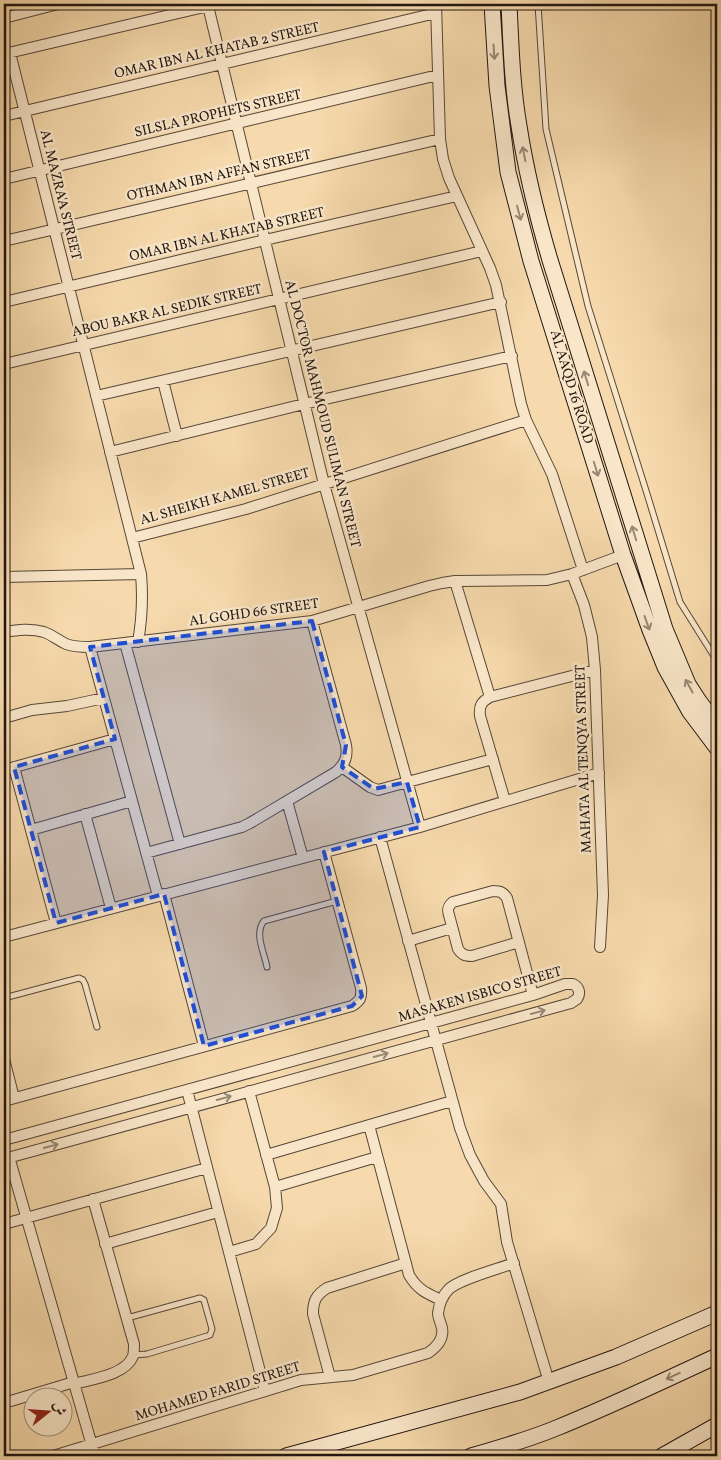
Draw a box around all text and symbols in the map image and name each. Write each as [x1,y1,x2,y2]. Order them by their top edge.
street label: OMAR IBN AL KHATAB 2 STREET [113,18,321,84]
one-way arrow [490,44,499,60]
street label: SILSLA PROPHETS STREET [133,86,303,142]
street label: AL MAZRA'A STREET [35,128,85,262]
street label: OTHMAN IBN AFFAN STREET [125,146,313,206]
one-way arrow [519,146,529,162]
street label: OMAR IBN AL KHATAB STREET [128,203,326,267]
one-way arrow [515,204,524,220]
street label: AL DOCTOR MAHMOUD SULIMAN STREET [279,278,365,550]
street label: ABOU BAKR AL SEDIK STREET [70,280,264,342]
street label: AL AAQD 16 ROAD [545,328,597,446]
one-way arrow [581,370,590,386]
one-way arrow [592,460,601,476]
street label: AL SHEIKH KAMEL STREET [138,464,312,530]
one-way arrow [629,526,638,541]
street label: AL GOHD 66 STREET [188,594,320,632]
one-way arrow [643,615,652,630]
street label: MAHATA AL TENQYA STREET [571,664,597,854]
one-way arrow [684,679,694,693]
street label: MASAKEN ISBICO STREET [396,963,564,1027]
one-way arrow [529,1007,545,1016]
one-way arrow [373,1049,389,1059]
one-way arrow [216,1093,232,1102]
one-way arrow [42,1140,58,1150]
street label: MOHAMED FARID STREET [133,1358,303,1426]
one-way arrow [666,1372,681,1382]
north arrow [22,1388,72,1438]
text: ش [48,1399,70,1418]

